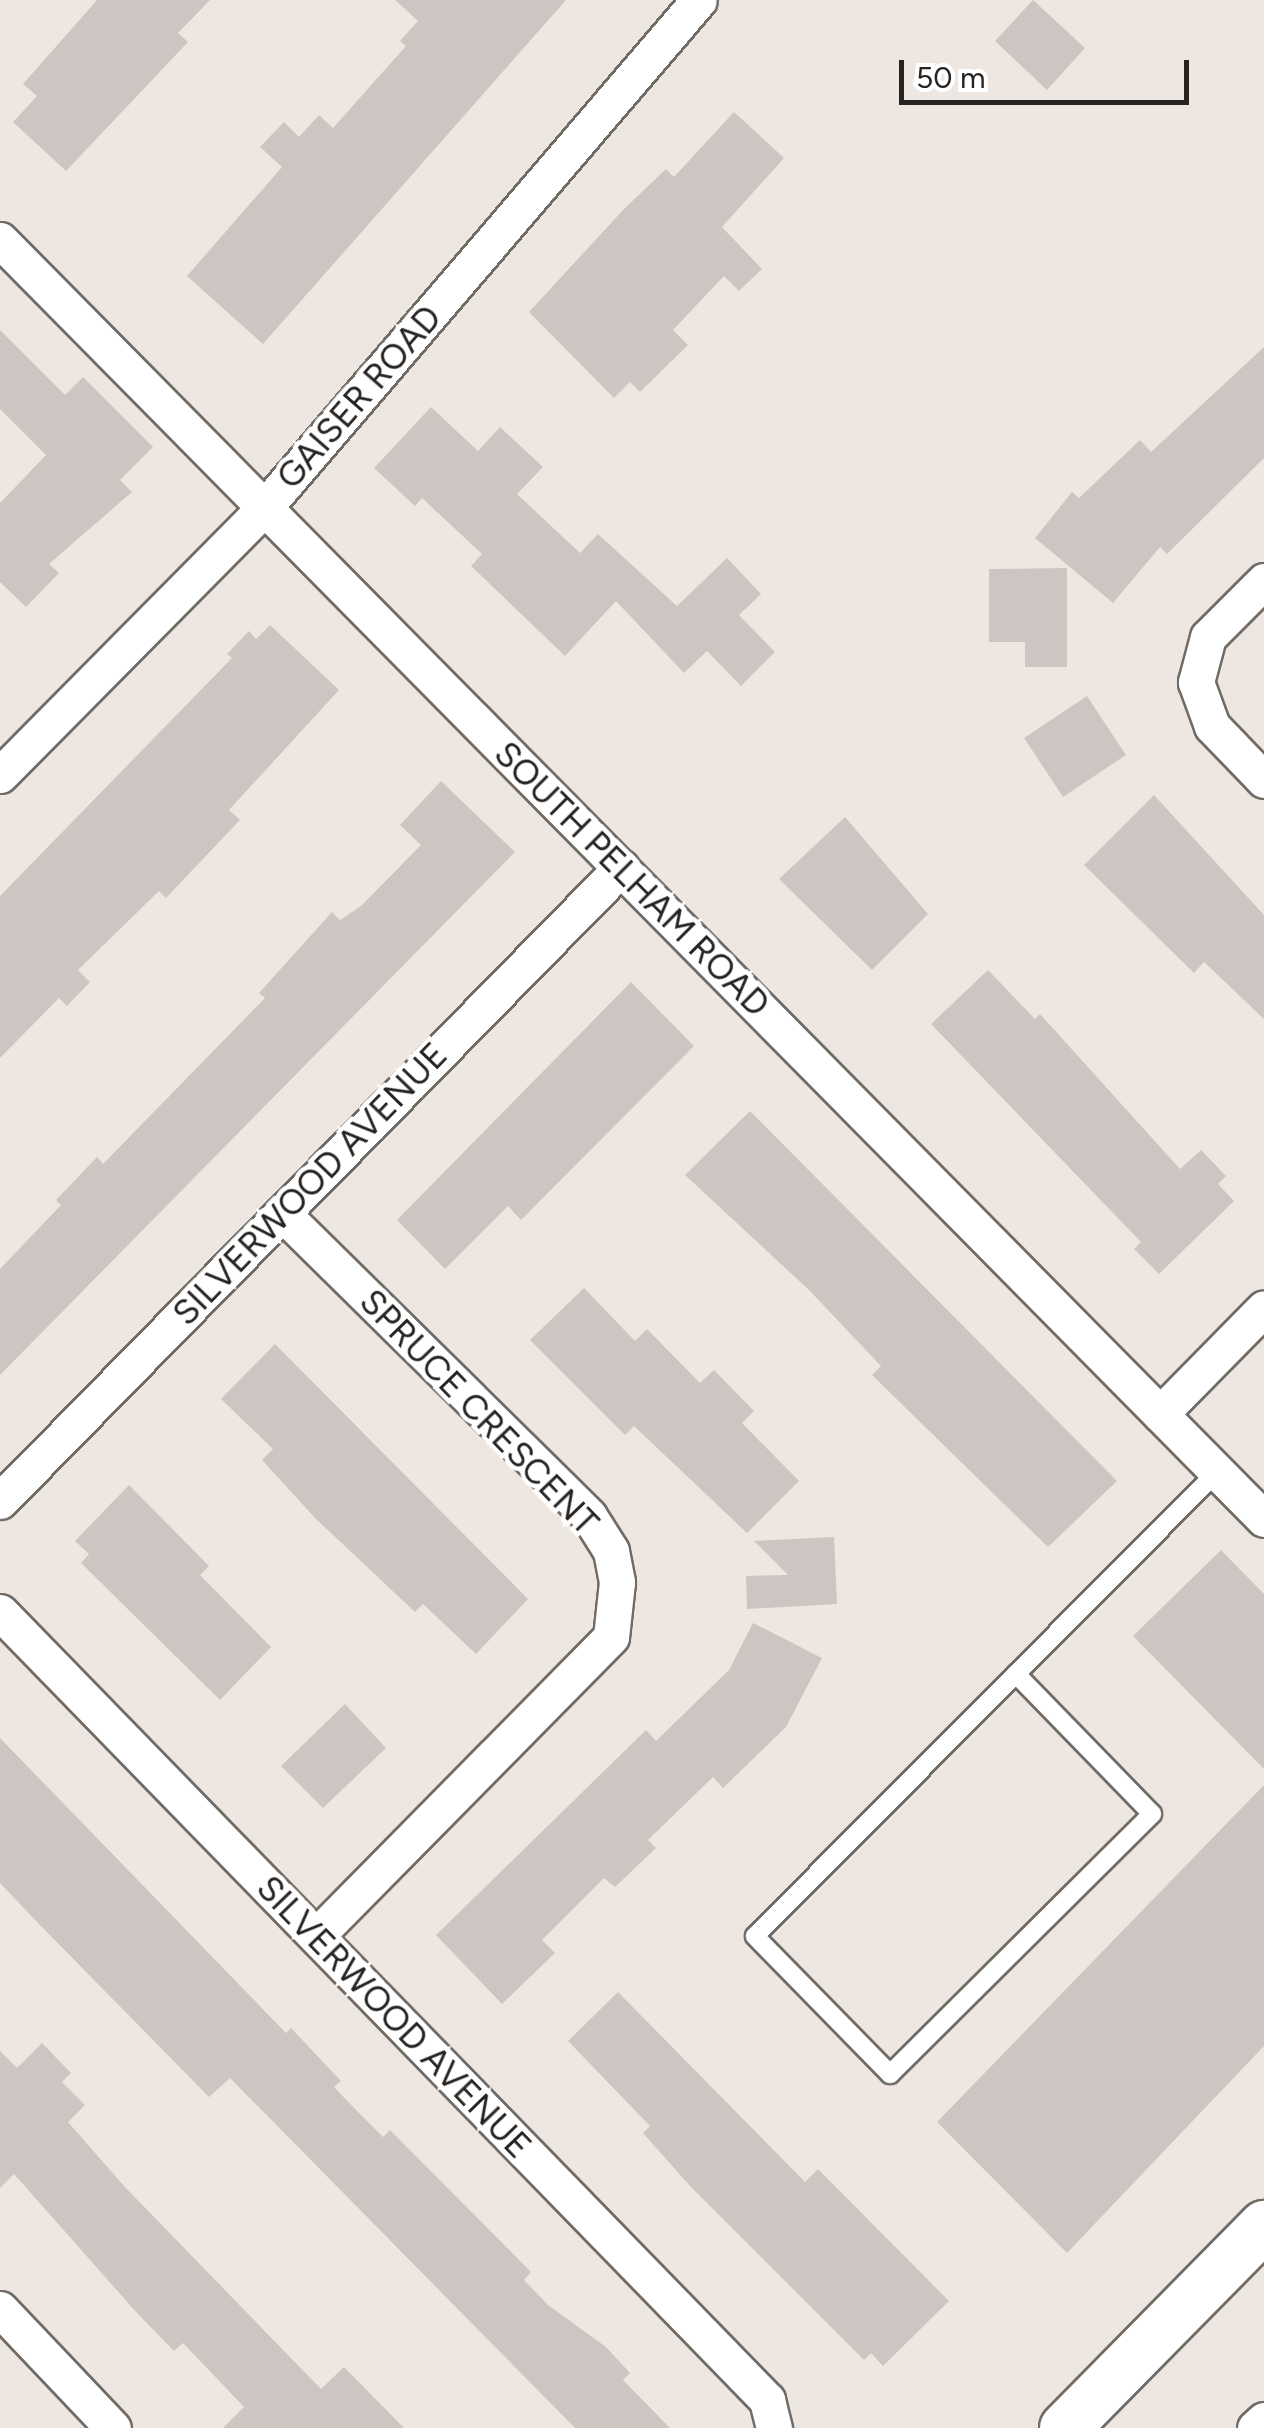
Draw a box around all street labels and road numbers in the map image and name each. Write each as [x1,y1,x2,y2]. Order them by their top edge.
street label: GAISER ROAD [268,297,450,497]
street label: SOUTH PELHAM ROAD [486,733,778,1025]
street label: SILVERWOOD AVENUE [164,1034,456,1334]
street label: SPRUCE CRESCENT [351,1281,607,1543]
street label: SILVERWOOD AVENUE [248,1867,540,2167]

